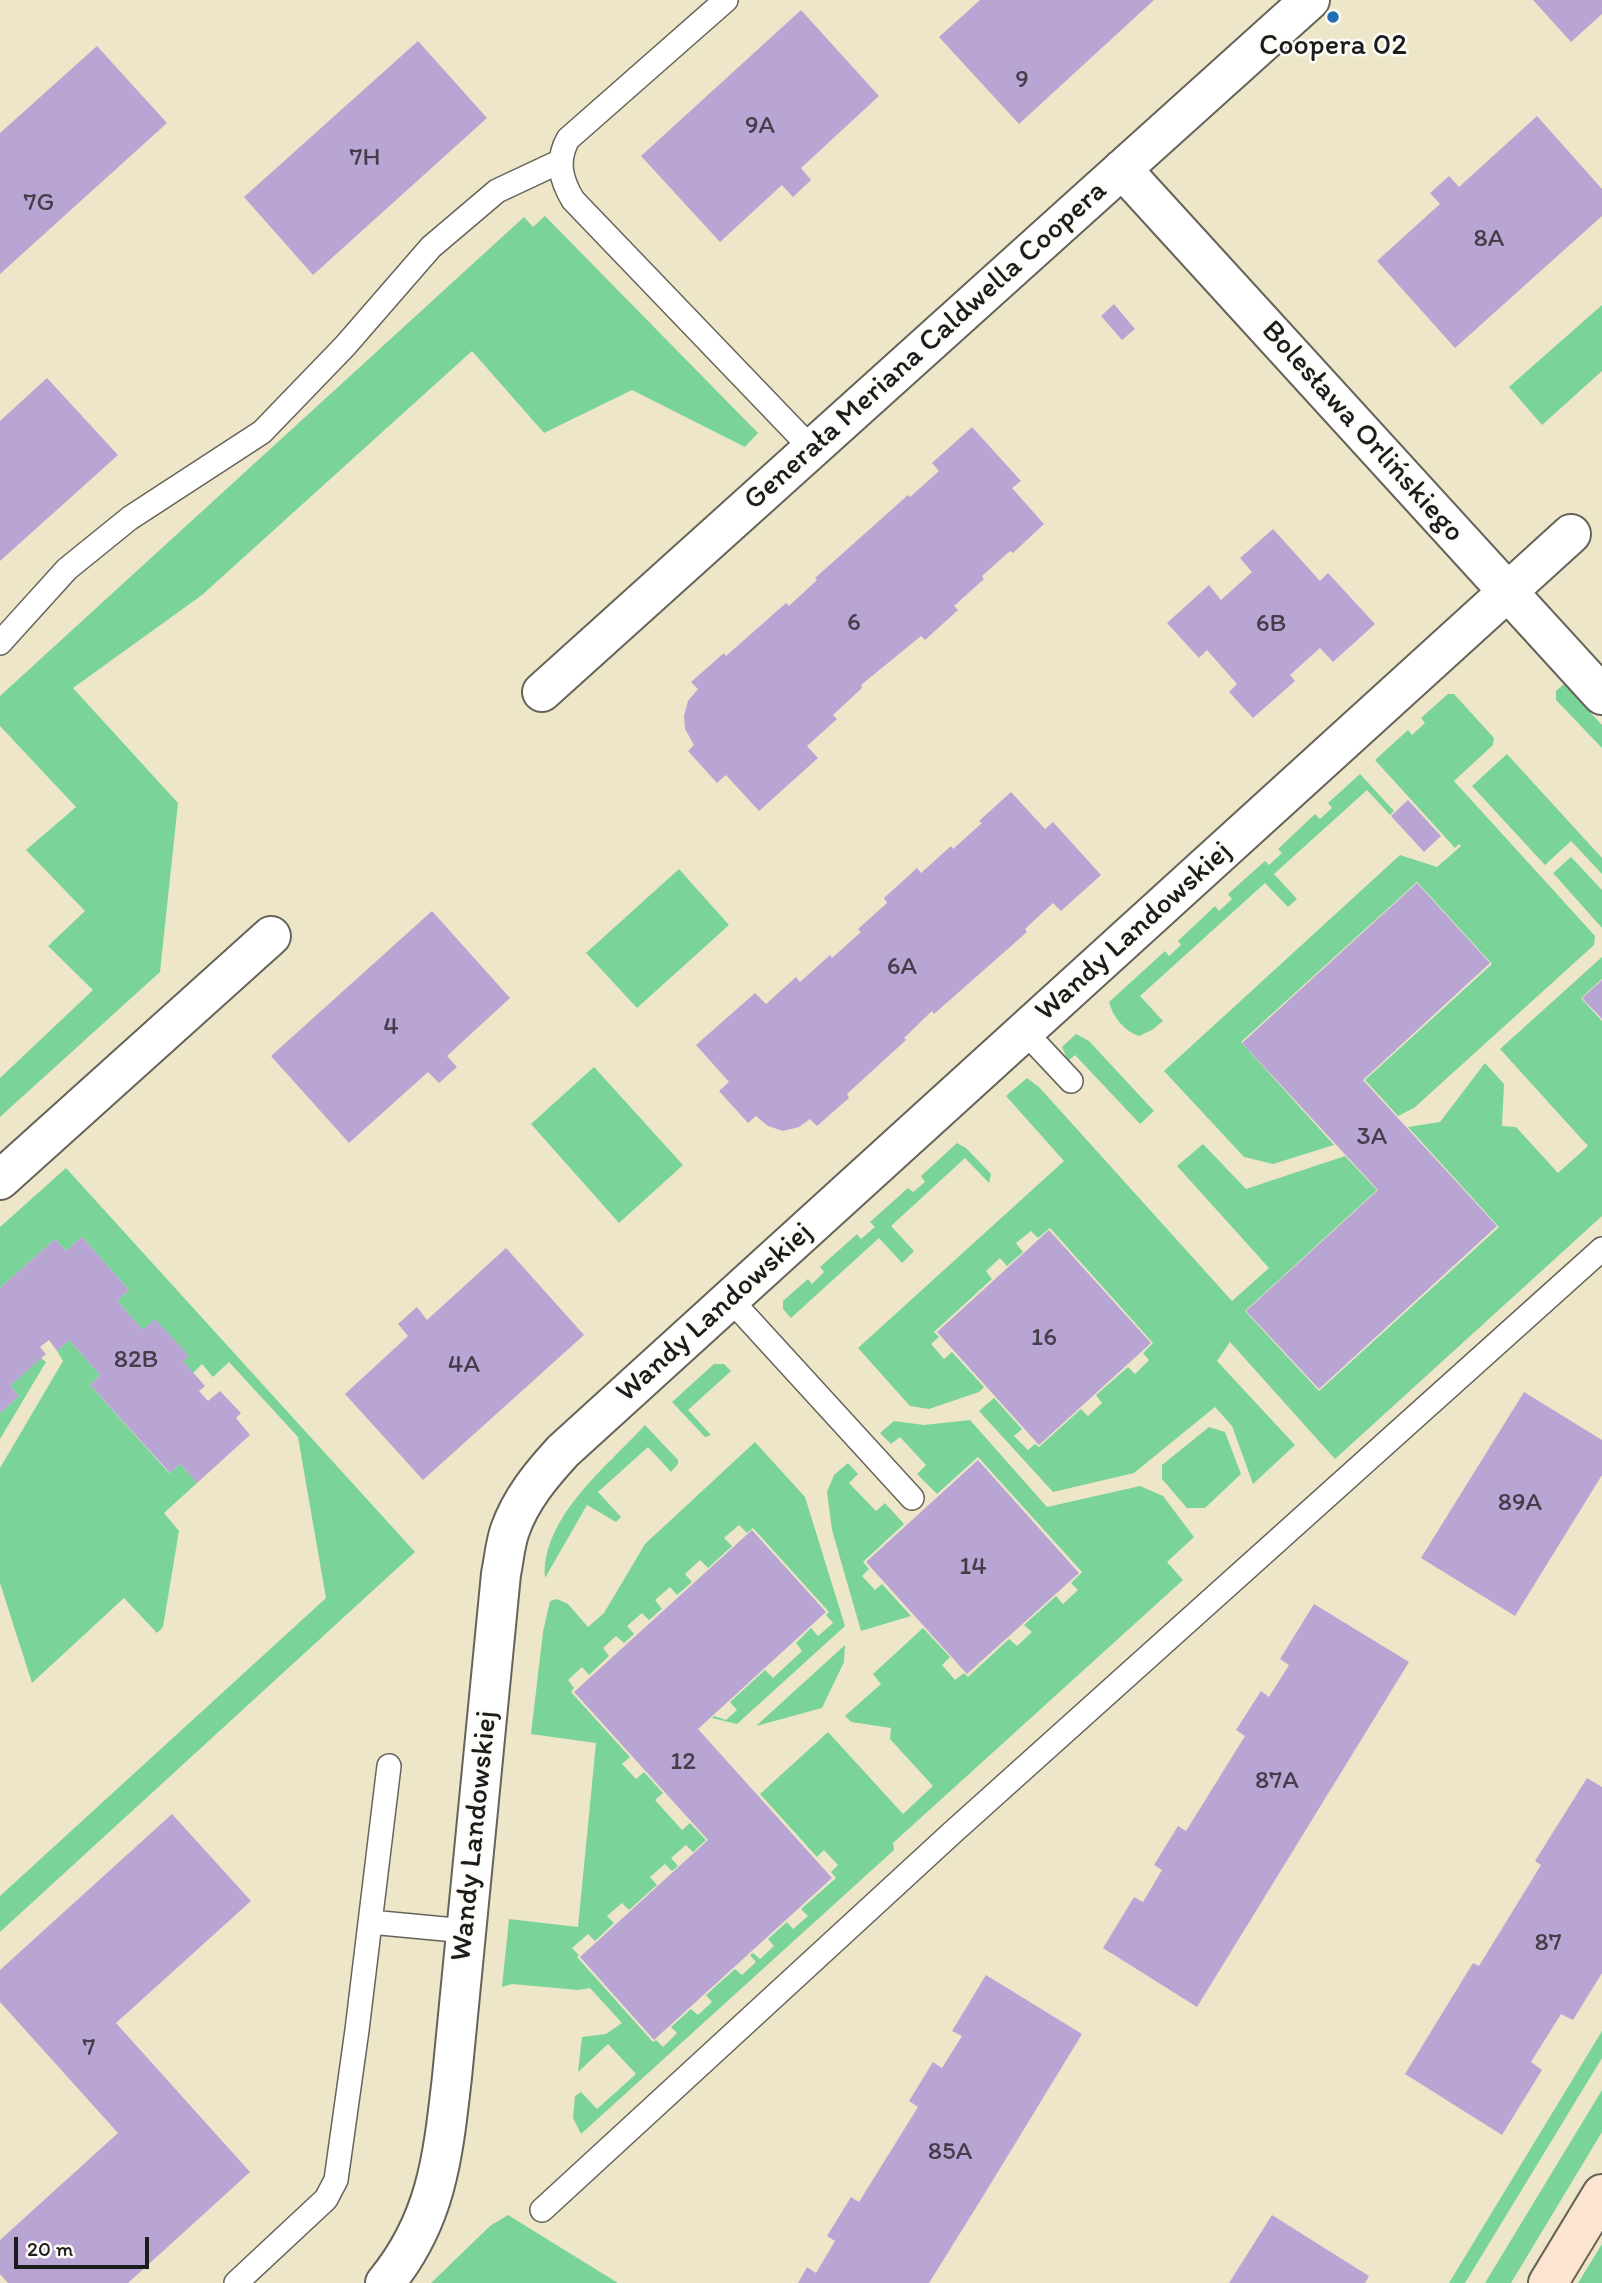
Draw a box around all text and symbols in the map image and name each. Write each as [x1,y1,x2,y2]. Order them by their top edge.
marker: Coopera 02 [1325,9,1341,25]
place label: Coopera 02 [1259,28,1407,64]
house number: 9 [1015,64,1029,96]
house number: 9A [745,110,775,142]
house number: 7H [350,142,380,174]
street label: Generała Meriana Caldwella Coopera [737,173,1115,519]
house number: 7G [24,187,54,219]
house number: 8A [1474,223,1504,255]
street label: Bolesława Orlińskiego [1253,314,1471,550]
house number: 6 [847,607,861,639]
house number: 6B [1256,608,1286,640]
street label: Wandy Landowskiej [1028,834,1240,1030]
house number: 6A [887,951,917,983]
house number: 4 [383,1011,399,1043]
house number: 3A [1357,1121,1387,1153]
street label: Wandy Landowskiej [609,1215,821,1411]
house number: 16 [1031,1322,1057,1354]
house number: 82B [114,1344,158,1376]
house number: 4A [448,1349,480,1381]
house number: 89A [1498,1487,1542,1519]
house number: 14 [959,1551,987,1583]
street label: Wandy Landowskiej [444,1709,506,1963]
house number: 12 [670,1746,696,1778]
house number: 87A [1255,1765,1299,1797]
house number: 87 [1534,1927,1562,1959]
house number: 7 [83,2032,95,2064]
house number: 85A [928,2136,972,2168]
scale bar [18,2224,152,2268]
text: 20 m [27,2236,73,2261]

